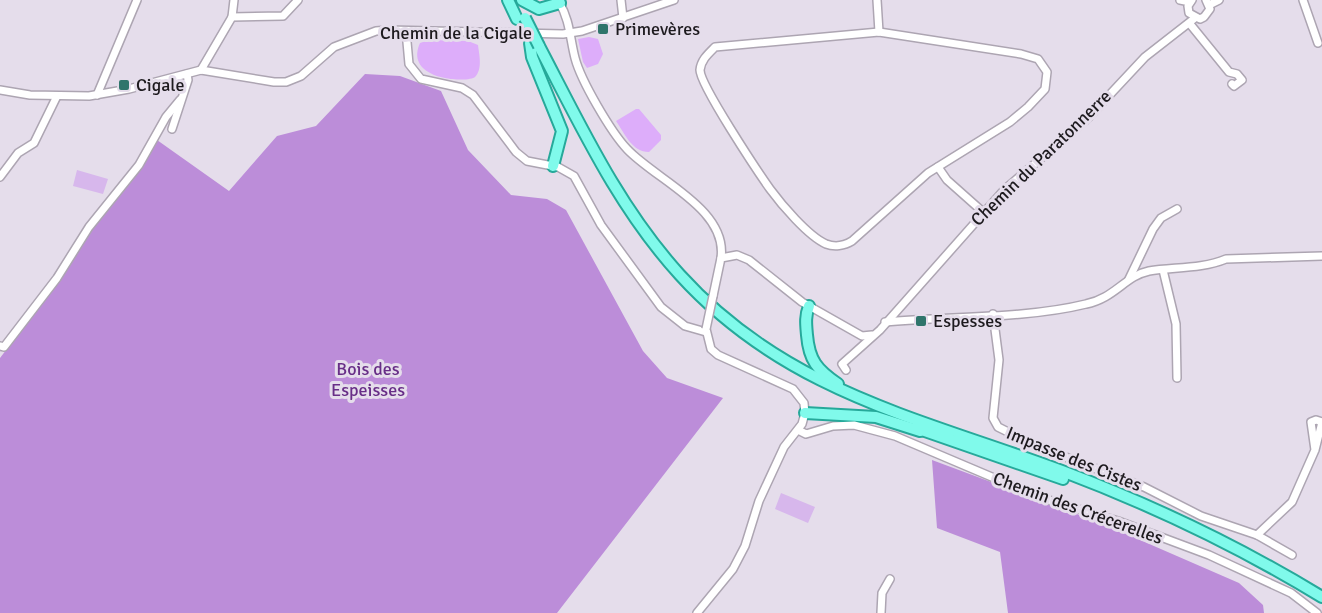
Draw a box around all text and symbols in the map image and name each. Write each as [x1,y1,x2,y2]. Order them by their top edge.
place label: Primevères [615,18,700,40]
street label: Chemin de la Cigale [380,22,532,44]
marker: Primevères [596,22,610,36]
place label: Cigale [136,74,184,96]
marker: Cigale [117,78,131,92]
street label: Chemin du Paratonnerre [966,85,1116,231]
place label: Espesses [933,310,1002,332]
marker: Espesses [914,314,928,328]
park label: Bois des Espeisses [331,358,405,401]
street label: Impasse des Cistes [1003,422,1145,496]
street label: Chemin des Crécerelles [990,467,1166,549]

